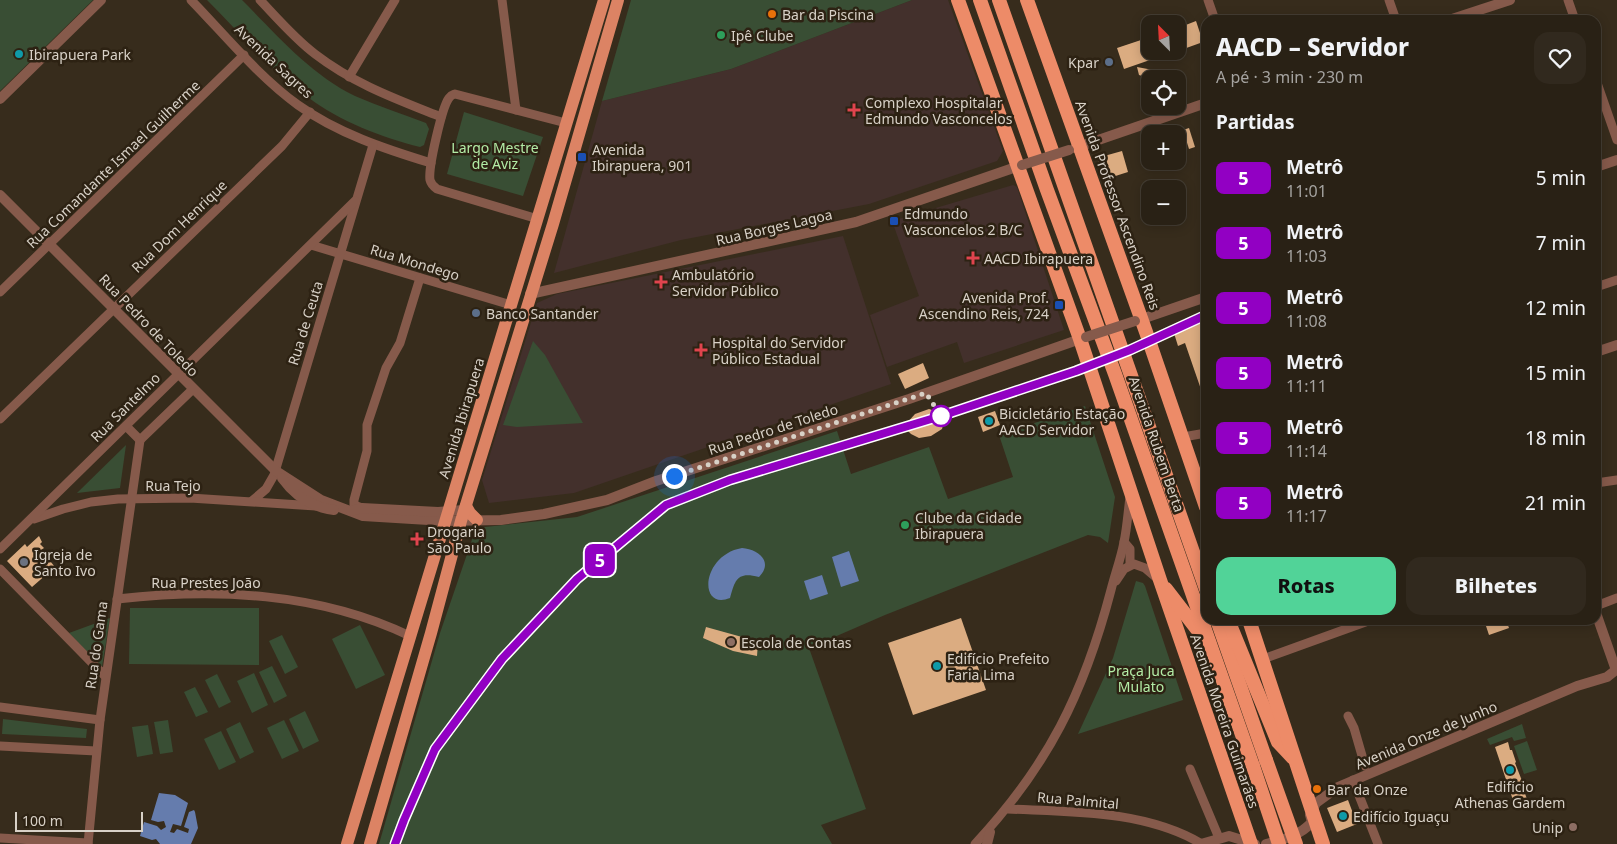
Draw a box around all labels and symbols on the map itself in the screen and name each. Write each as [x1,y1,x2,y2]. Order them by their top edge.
place label: Bar da Piscina [782,5,874,24]
marker: Bar da Piscina [766,8,778,20]
north arrow [1141,15,1186,60]
street label: Avenida Sagres [231,20,317,102]
place label: Ipê Clube [731,26,794,45]
marker: Ipê Clube [715,29,727,41]
place label: Ibirapuera Park [29,45,132,64]
marker: Ibirapuera Park [13,48,25,60]
place label: Kpar [1068,53,1099,72]
marker: Kpar [1103,56,1115,68]
street label: Rua Comandante Ismael Guilherme [22,76,204,252]
place label: Complexo Hospitalar Edmundo Vasconcelos [865,93,1013,128]
street label: Avenida Professor Ascendino Reis [1071,98,1165,313]
marker: Complexo Hospitalar Edmundo Vasconcelos [847,103,861,117]
park label: Largo Mestre de Aviz [451,138,539,173]
place label: Avenida Ibirapuera, 901 [592,140,692,175]
marker: Avenida Ibirapuera, 901 [576,151,588,163]
street label: Rua Dom Henrique [127,175,231,277]
street label: Rua Borges Lagoa [714,204,834,250]
place label: Edmundo Vasconcelos 2 B/C [904,204,1023,239]
marker: Edmundo Vasconcelos 2 B/C [888,215,900,227]
street label: Rua Mondego [368,239,462,285]
place label: AACD Ibirapuera [984,249,1093,268]
marker: AACD Ibirapuera [966,251,980,265]
place label: Ambulatório Servidor Público [672,265,779,300]
street label: Rua Pedro de Toledo [95,270,203,380]
marker: Ambulatório Servidor Público [654,275,668,289]
street label: Rua de Ceuta [283,278,327,368]
place label: Avenida Prof. Ascendino Reis, 724 [919,288,1049,323]
marker: Avenida Prof. Ascendino Reis, 724 [1053,299,1065,311]
place label: Banco Santander [486,304,599,323]
marker: Banco Santander [470,307,482,319]
place label: Hospital do Servidor Público Estadual [712,333,846,368]
marker: Hospital do Servidor Público Estadual [694,343,708,357]
street label: Avenida Ibirapuera [434,355,488,481]
street label: Rua Santelmo [86,368,164,446]
street label: Avenida Rubem Berta [1125,373,1189,515]
street label: Rua Pedro de Toledo [706,399,840,459]
place label: Bicicletário Estação AACD Servidor [999,404,1125,439]
unlabelled marker [930,405,952,427]
marker: Bicicletário Estação AACD Servidor [983,415,995,427]
your location [662,464,687,489]
street label: Rua Tejo [145,476,201,495]
place label: Clube da Cidade Ibirapuera [915,508,1022,543]
marker: Clube da Cidade Ibirapuera [899,519,911,531]
place label: Drogaria São Paulo [427,522,492,557]
marker: Drogaria São Paulo [411,533,423,545]
line badge: 5 [584,544,616,576]
place label: Igreja de Santo Ivo [34,545,96,580]
marker: Igreja de Santo Ivo [18,556,30,568]
street label: Rua Prestes João [151,573,261,592]
street label: Rua do Gama [80,600,112,690]
street label: Avenida Moreira Guimarães [1186,631,1264,811]
place label: Escola de Contas [741,633,852,652]
marker: Escola de Contas [725,636,737,648]
place label: Edifício Prefeito Faria Lima [947,649,1050,684]
marker: Edifício Prefeito Faria Lima [931,660,943,672]
park label: Praça Juca Mulato [1107,661,1175,696]
street label: Avenida Onze de Junho [1352,696,1500,774]
marker: Edifício Athenas Gardem [1504,764,1516,776]
place label: Edifício Athenas Gardem [1455,777,1565,812]
place label: Bar da Onze [1327,780,1408,799]
marker: Bar da Onze [1311,783,1323,795]
street label: Rua Palmital [1036,787,1120,813]
place label: Edifício Iguaçu [1353,807,1449,826]
scale bar [15,809,142,832]
marker: Edifício Iguaçu [1337,810,1349,822]
place label: Unip [1532,818,1563,837]
marker: Unip [1567,821,1579,833]

